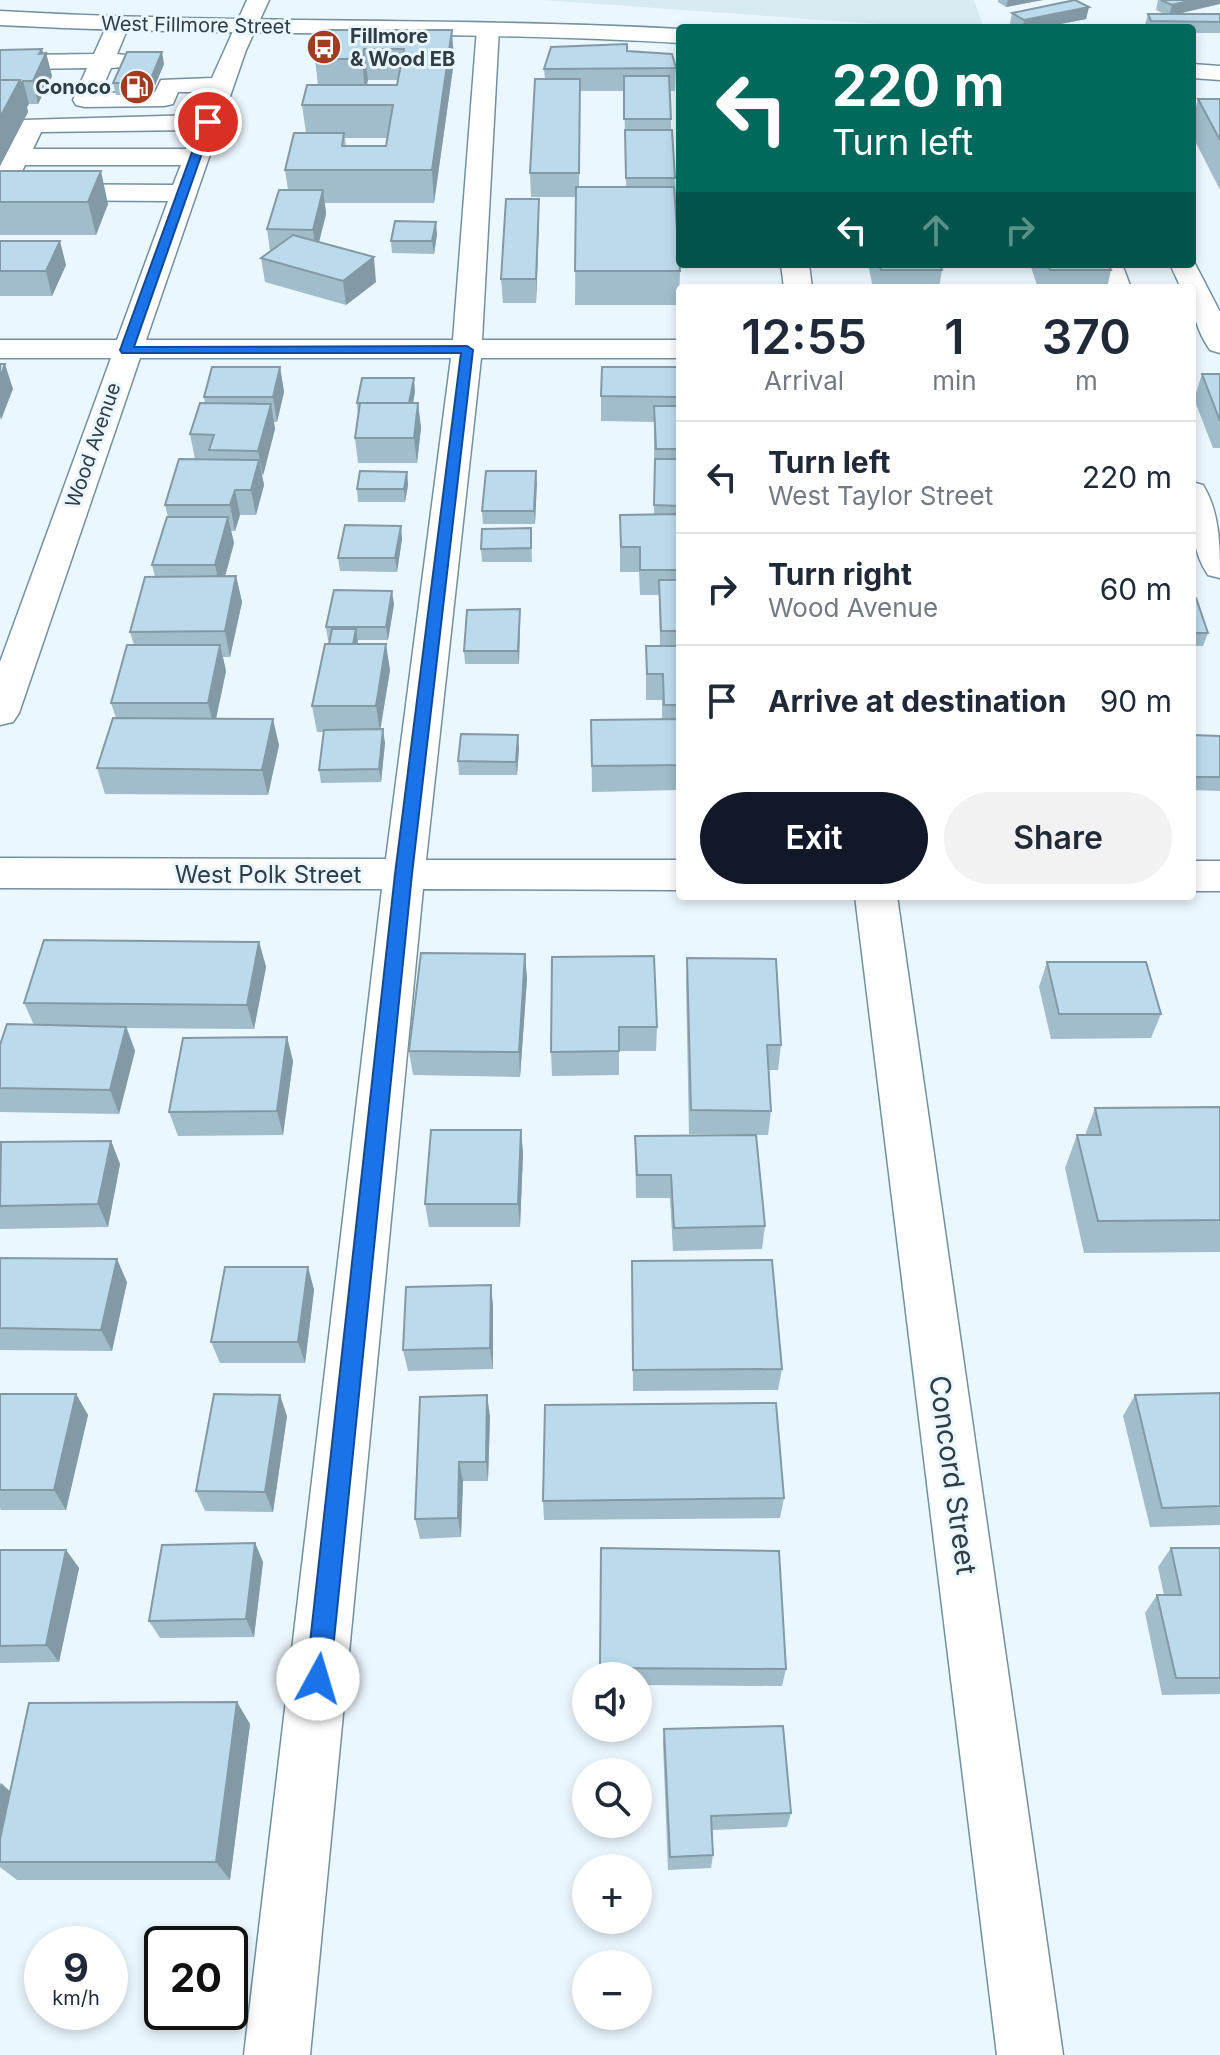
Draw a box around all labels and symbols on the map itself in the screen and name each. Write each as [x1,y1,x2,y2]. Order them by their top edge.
street label: West Fillmore Street [101,11,292,39]
place label: Fillmore & Wood EB [350,24,455,71]
bus stop icon: Fillmore & Wood EB [305,28,343,66]
fuel station icon: Conoco [118,68,156,106]
place label: Conoco [35,75,111,99]
pin [174,88,242,156]
street label: Wood Avenue [60,379,126,511]
street label: West Polk Street [175,860,362,889]
street label: Concord Street [922,1373,984,1577]
position arrow [276,1637,360,1721]
speed limit sign: 20 [144,1926,248,2030]

